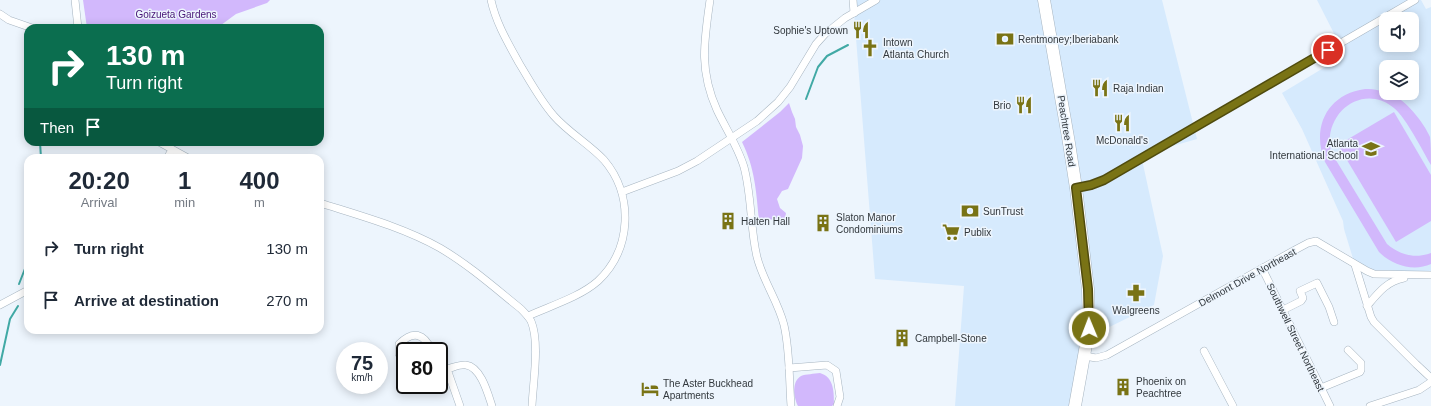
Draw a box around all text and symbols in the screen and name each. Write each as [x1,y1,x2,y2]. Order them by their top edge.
park label: Goizueta Gardens [135,9,217,20]
map controls [1379,12,1419,100]
button: sound [1379,12,1419,52]
restaurant icon: Sophie's Uptown [851,20,871,40]
place label: Sophie's Uptown [773,25,848,36]
bank icon: Rentmoney;Iberiabank [995,29,1015,49]
pin [1311,33,1345,67]
place label: Rentmoney;Iberiabank [1018,34,1120,45]
place label: Intown Atlanta Church [883,37,949,60]
church icon: Intown Atlanta Church [860,38,880,58]
icon: arrive [1317,39,1339,61]
icon: right [40,40,92,92]
text: 130 m [106,40,185,71]
button: layers [1379,60,1419,100]
text: Turn right [106,73,182,93]
restaurant icon: Raja Indian [1090,78,1110,98]
place label: Raja Indian [1113,83,1164,94]
restaurant icon: Brio [1014,95,1034,115]
street label: Peachtree Road [1055,95,1078,168]
place label: Brio [993,100,1011,111]
restaurant icon: McDonald's [1112,113,1132,133]
icon: arrive [82,116,104,138]
text: Then [40,119,74,136]
place label: McDonald's [1096,135,1148,146]
place label: Atlanta International School [1270,138,1358,161]
school or university icon: Atlanta International School [1361,139,1381,159]
text: 20:20 [68,167,130,194]
text: 1 [178,167,191,194]
text: 400 [240,167,280,194]
text: Arrival [81,195,118,210]
text: min [174,195,195,210]
text: m [254,195,265,210]
bank icon: SunTrust [960,201,980,221]
place label: SunTrust [983,206,1023,217]
building icon: Halten Hall [718,211,738,231]
place label: Slaton Manor Condominiums [836,212,903,235]
building icon: Slaton Manor Condominiums [813,213,833,233]
place label: Halten Hall [741,216,790,227]
supermarket icon: Publix [941,222,961,242]
place label: Publix [964,227,991,238]
icon: right [40,237,62,259]
text: Turn right [74,240,144,257]
text: 130 m [266,240,308,257]
street label: Delmont Drive Northeast [1197,246,1298,309]
street label: Southwell Street Northeast [1265,281,1327,393]
pharmacy icon: Walgreens [1126,283,1146,303]
icon: arrive [40,289,62,311]
text: Arrive at destination [74,292,219,309]
text: 270 m [266,292,308,309]
place label: Walgreens [1112,305,1160,316]
position arrow [1068,307,1110,349]
building icon: Campbell-Stone [892,328,912,348]
place label: Campbell-Stone [915,333,987,344]
speed limit sign: 80 [396,342,448,394]
text: 75 [351,352,373,374]
text: km/h [351,372,373,383]
place label: Phoenix on Peachtree [1136,376,1186,399]
building icon: Phoenix on Peachtree [1113,377,1133,397]
place label: The Aster Buckhead Apartments [663,378,753,401]
hotel icon: The Aster Buckhead Apartments [640,379,660,399]

